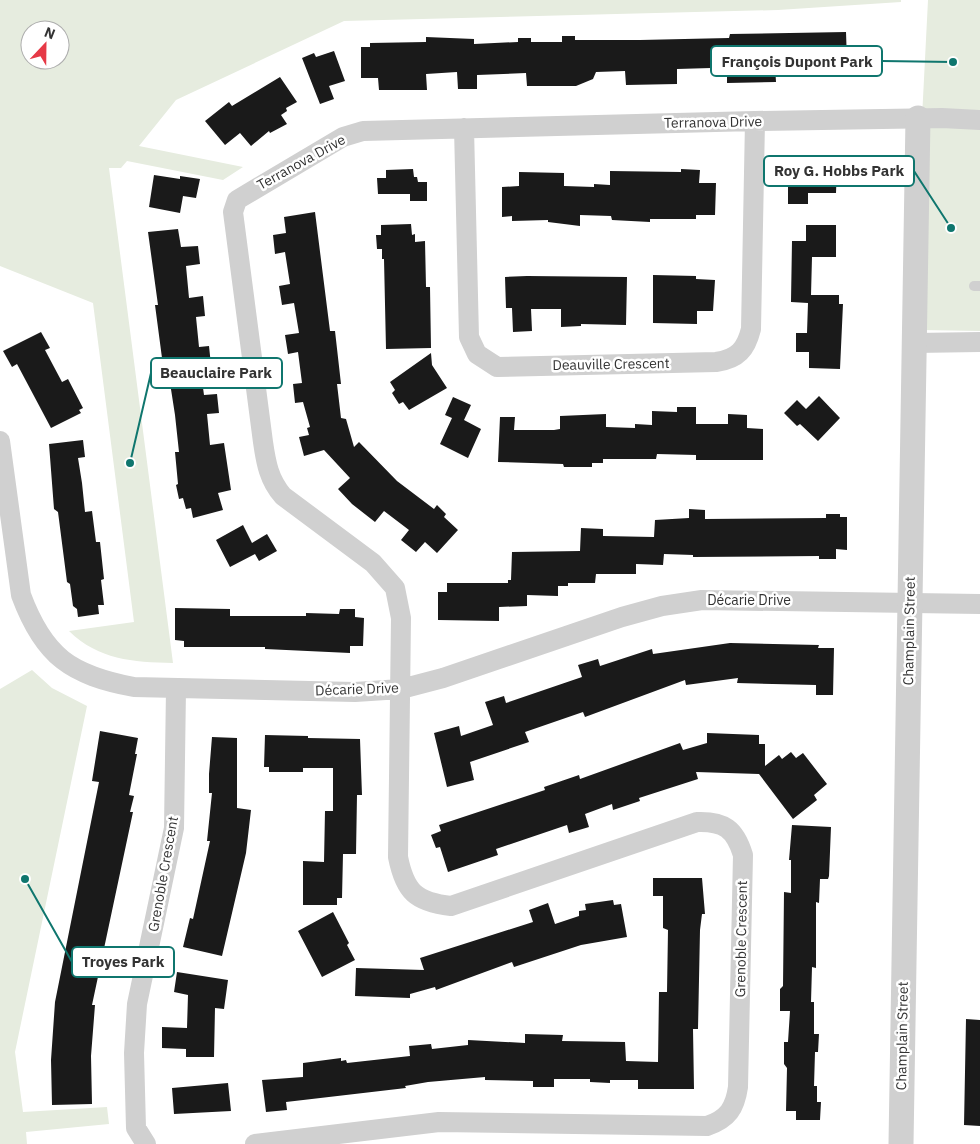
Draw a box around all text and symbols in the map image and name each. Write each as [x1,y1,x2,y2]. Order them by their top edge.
north arrow [20,20,70,70]
text: N [42,23,58,43]
callout: François Dupont Park [711,46,882,76]
text: François Dupont Park [721,52,873,71]
street label: Terranova Drive [664,112,763,132]
street label: Terranova Drive [254,130,349,194]
callout: Roy G. Hobbs Park [764,156,914,186]
text: Roy G. Hobbs Park [774,161,904,180]
street label: Deauville Crescent [552,354,670,374]
callout: Beauclaire Park [151,358,282,388]
text: Beauclaire Park [160,363,272,382]
street label: Champlain Street [899,576,919,686]
street label: Décarie Drive [707,591,791,609]
street label: Décarie Drive [315,679,399,699]
street label: Grenoble Crescent [144,815,182,933]
street label: Grenoble Crescent [731,880,751,998]
callout: Troyes Park [72,947,174,977]
text: Troyes Park [82,952,165,971]
street label: Champlain Street [892,981,912,1091]

